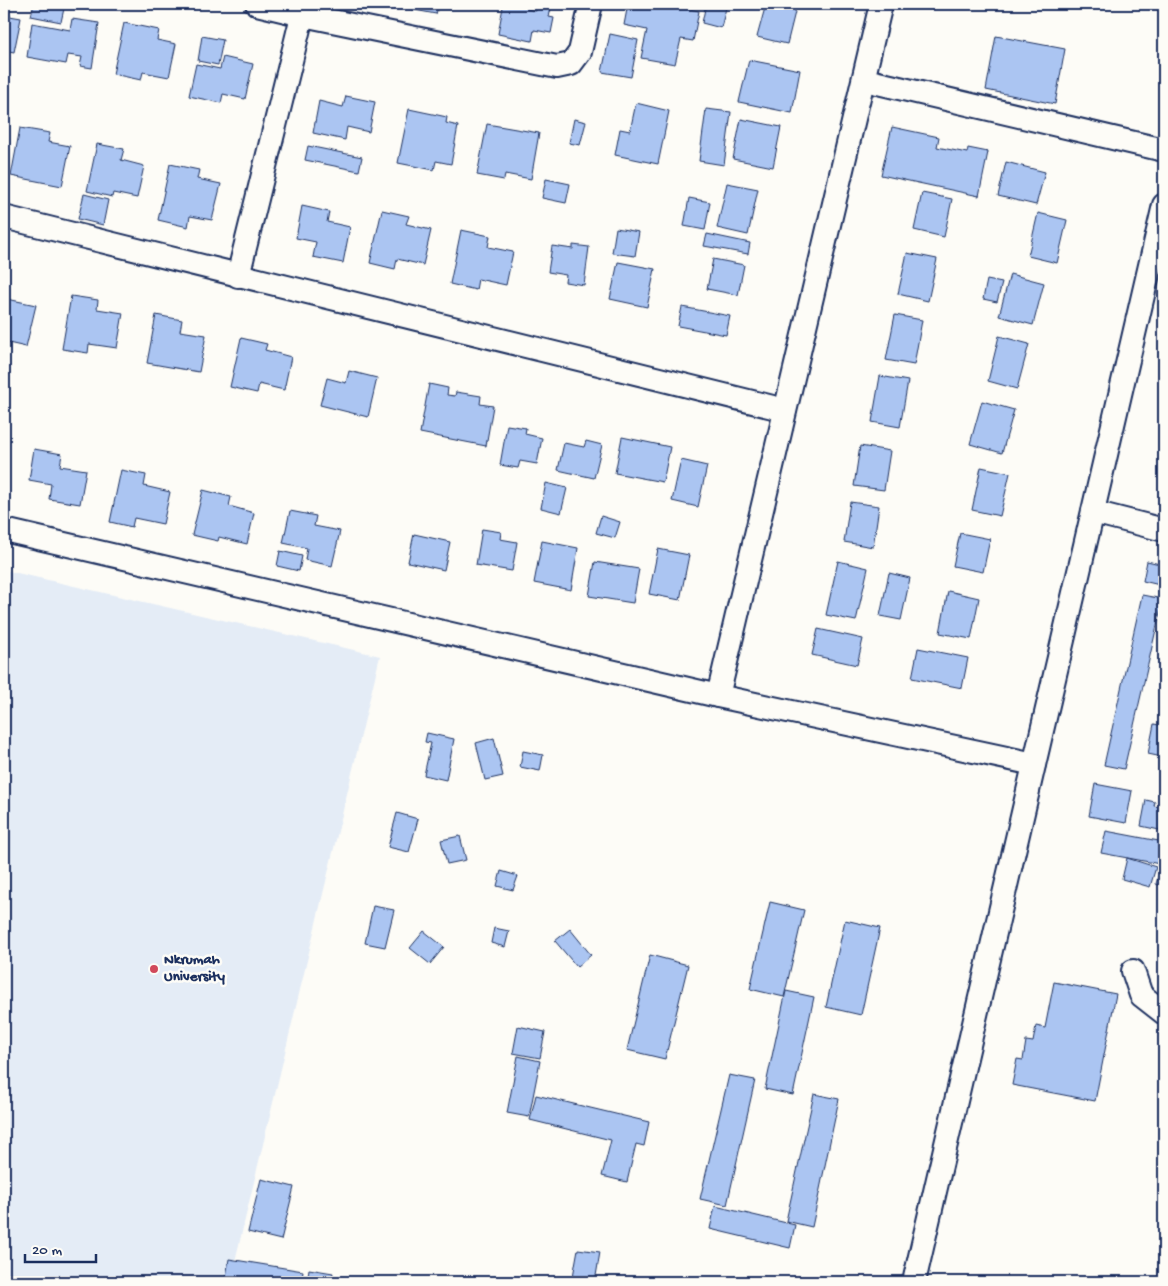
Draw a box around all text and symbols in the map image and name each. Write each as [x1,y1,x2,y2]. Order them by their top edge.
place label: Nkrumah University [164,951,226,986]
marker: Nkrumah University [148,963,160,975]
scale bar [25,1231,96,1263]
text: 20 m [32,1242,62,1260]

